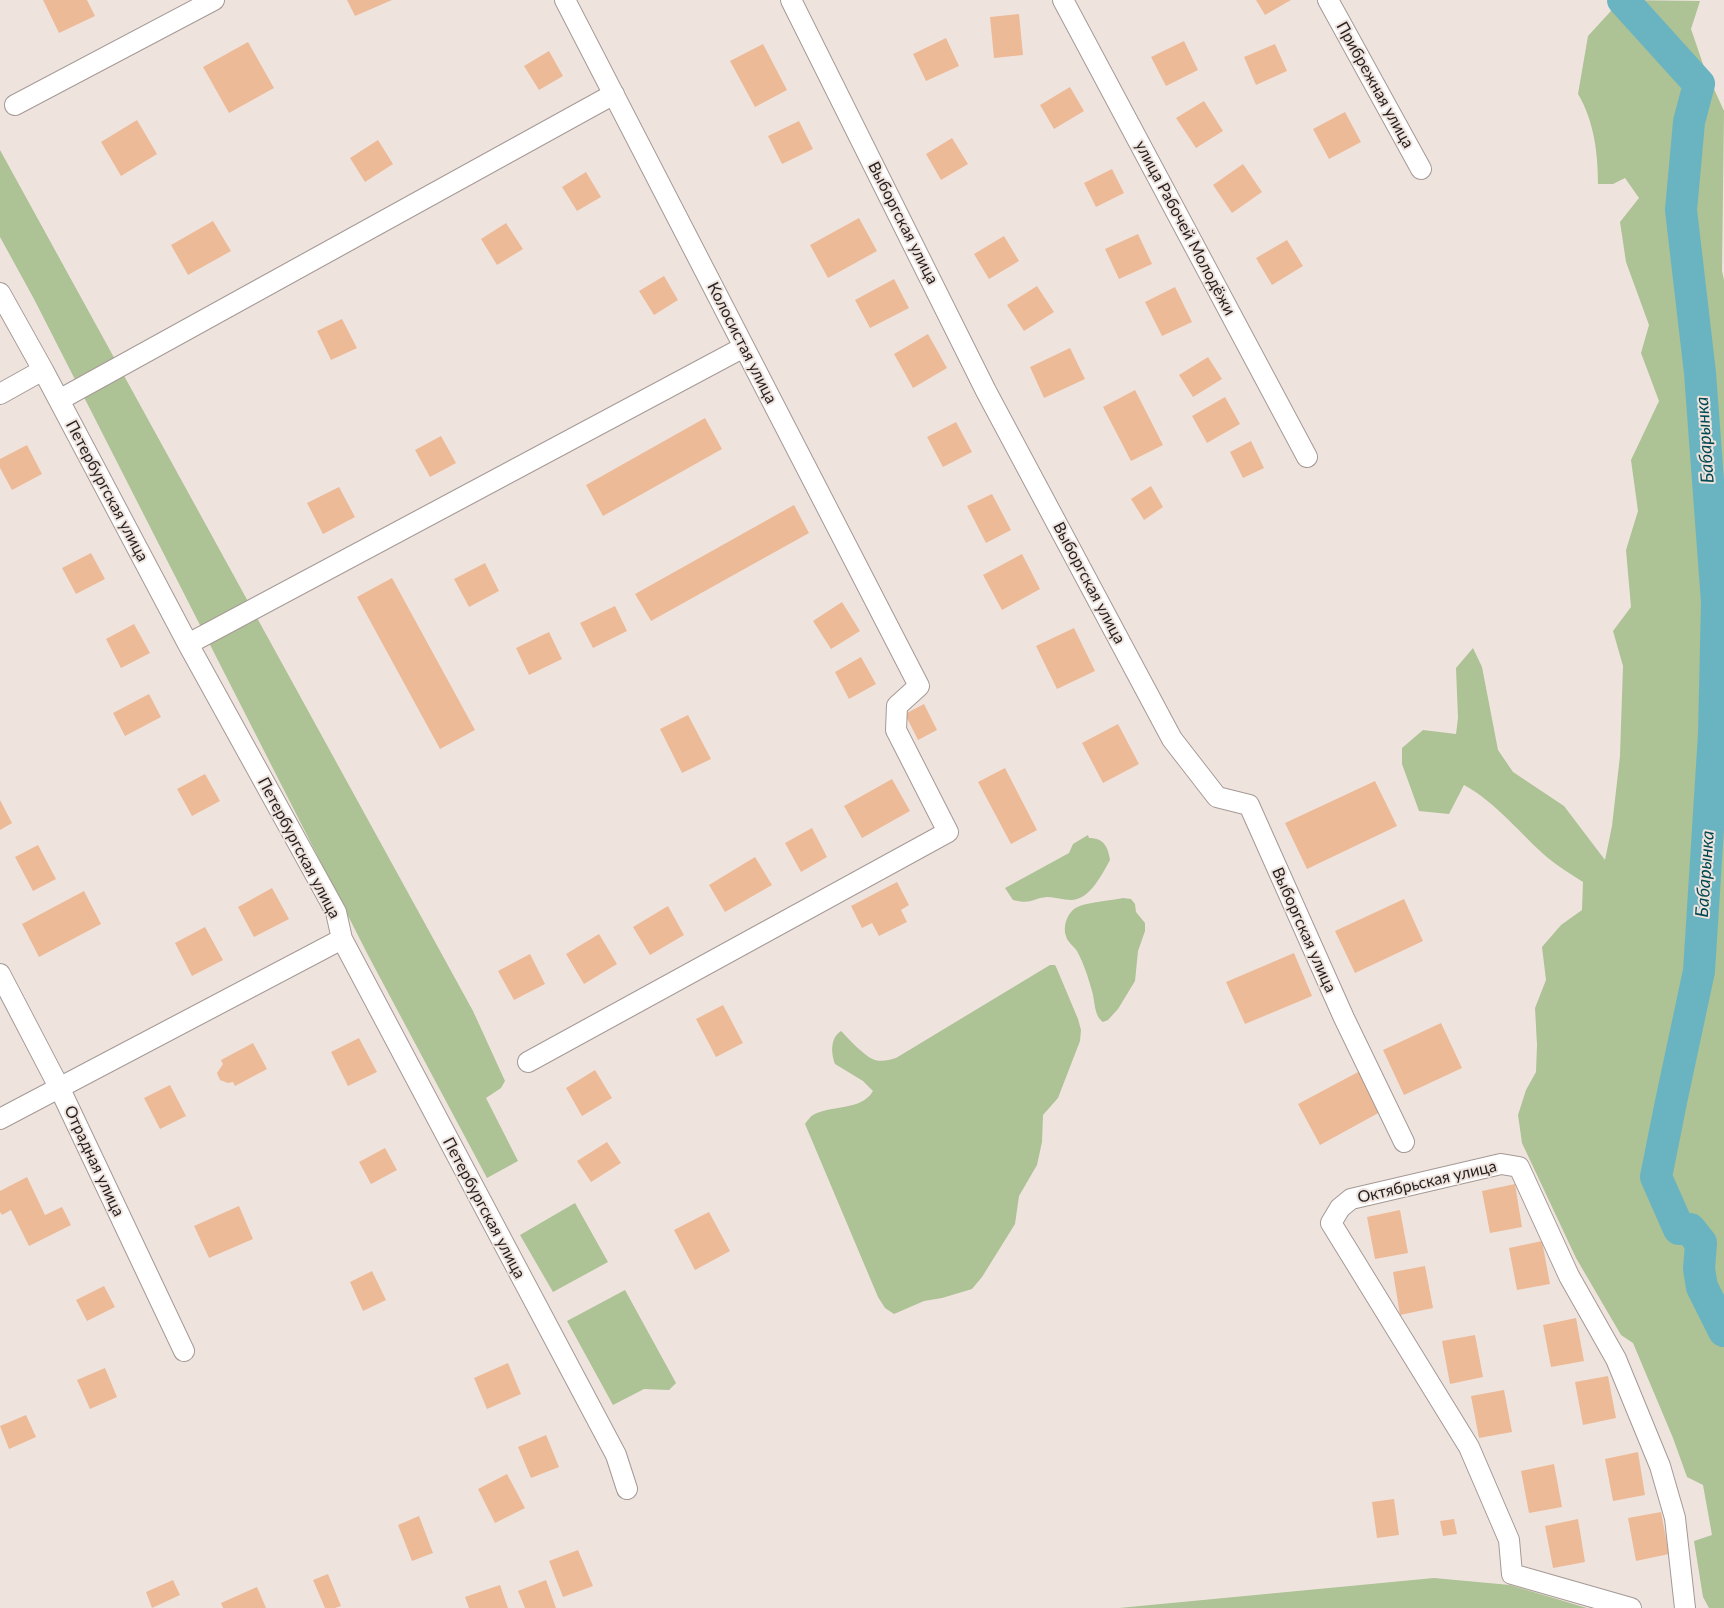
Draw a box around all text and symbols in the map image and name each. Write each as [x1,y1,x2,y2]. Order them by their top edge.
street label: Прибрежная улица [1332,18,1418,152]
street label: улица Рабочей Молодёжи [1131,137,1239,319]
street label: Выборгская улица [864,159,942,287]
street label: Колосистая улица [703,279,781,407]
water label: Бабарынка [1691,396,1719,484]
street label: Петербургская улица [62,417,152,565]
street label: Выборгская улица [1049,519,1129,647]
street label: Петербургская улица [254,774,344,922]
water label: Бабарынка [1691,830,1719,918]
street label: Выборгская улица [1268,864,1340,996]
street label: Отрадная улица [60,1102,128,1220]
street label: Петербургская улица [439,1134,529,1282]
street label: Октябрьская улица [1356,1157,1498,1207]

